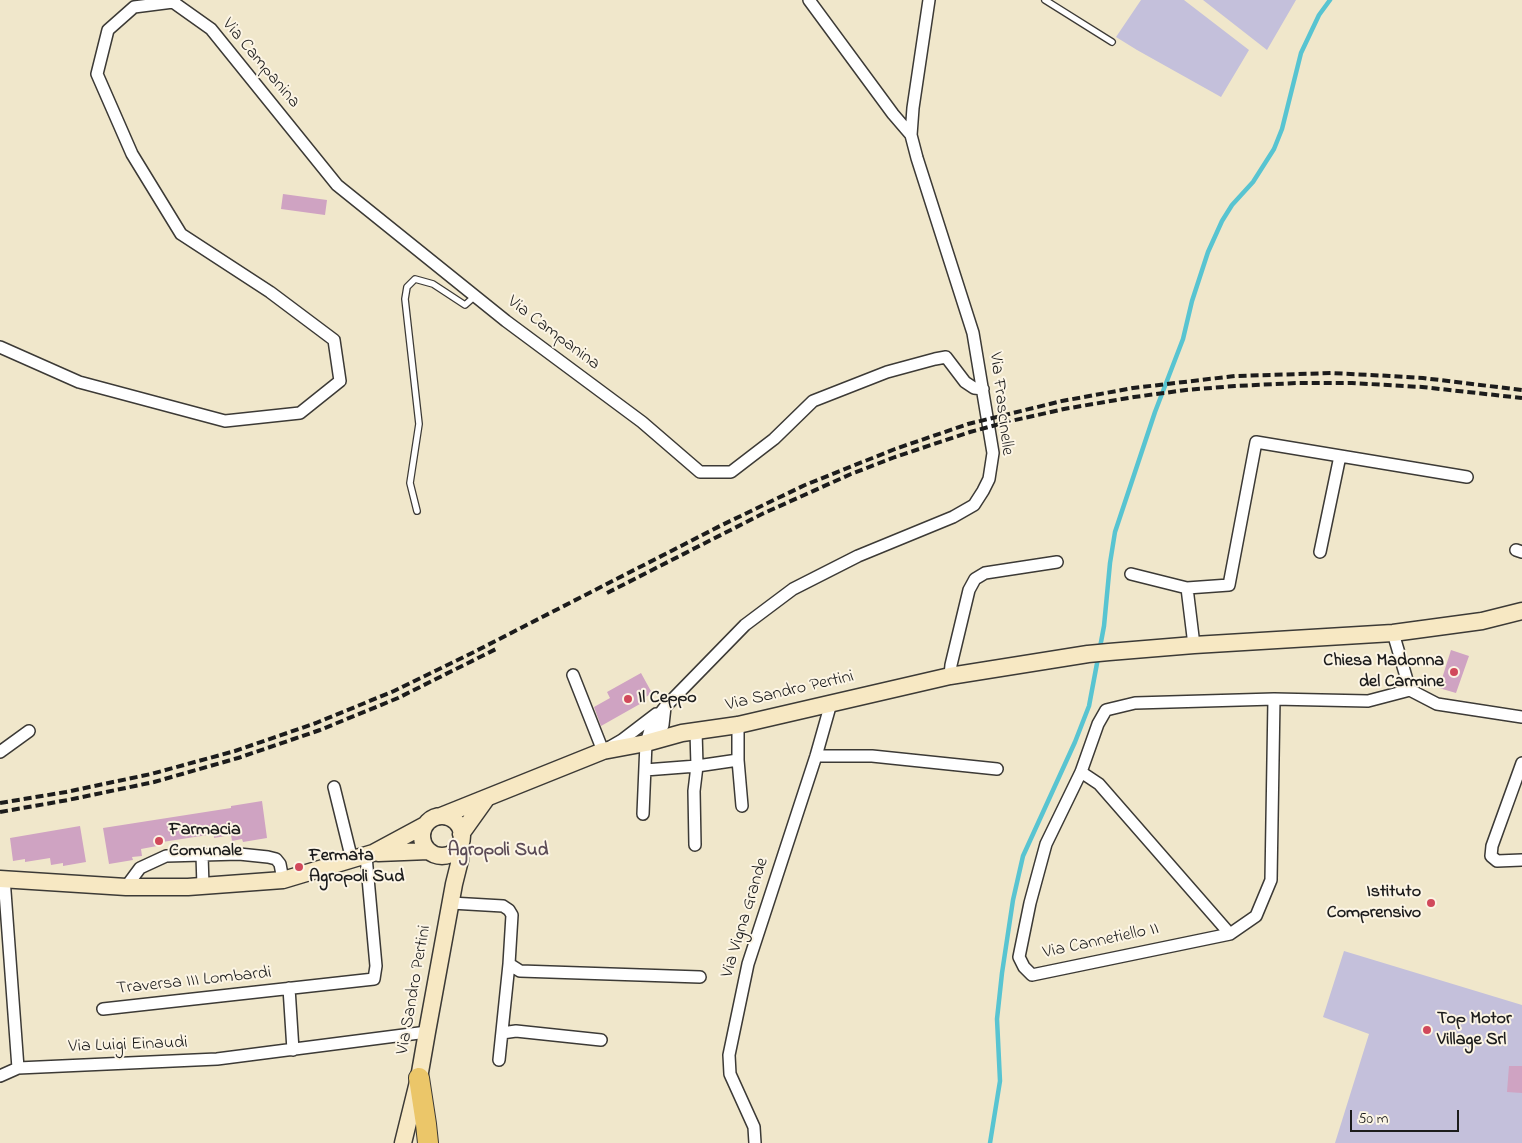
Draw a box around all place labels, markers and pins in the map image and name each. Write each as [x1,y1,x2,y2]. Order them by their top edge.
place label: Chiesa Madonna del Carmine [1323,651,1444,694]
marker: Chiesa Madonna del Carmine [1448,666,1460,678]
place label: Il Ceppo [638,688,697,710]
marker: Il Ceppo [622,693,634,705]
place label: Farmacia Comunale [169,820,242,862]
marker: Farmacia Comunale [153,835,165,847]
place label: Fermata Agropoli Sud [309,846,404,889]
marker: Fermata Agropoli Sud [293,861,305,873]
place label: Istituto Comprensivo [1327,882,1421,924]
marker: Istituto Comprensivo [1425,897,1437,909]
place label: Top Motor Village Srl [1437,1009,1512,1052]
marker: Top Motor Village Srl [1421,1024,1433,1036]

